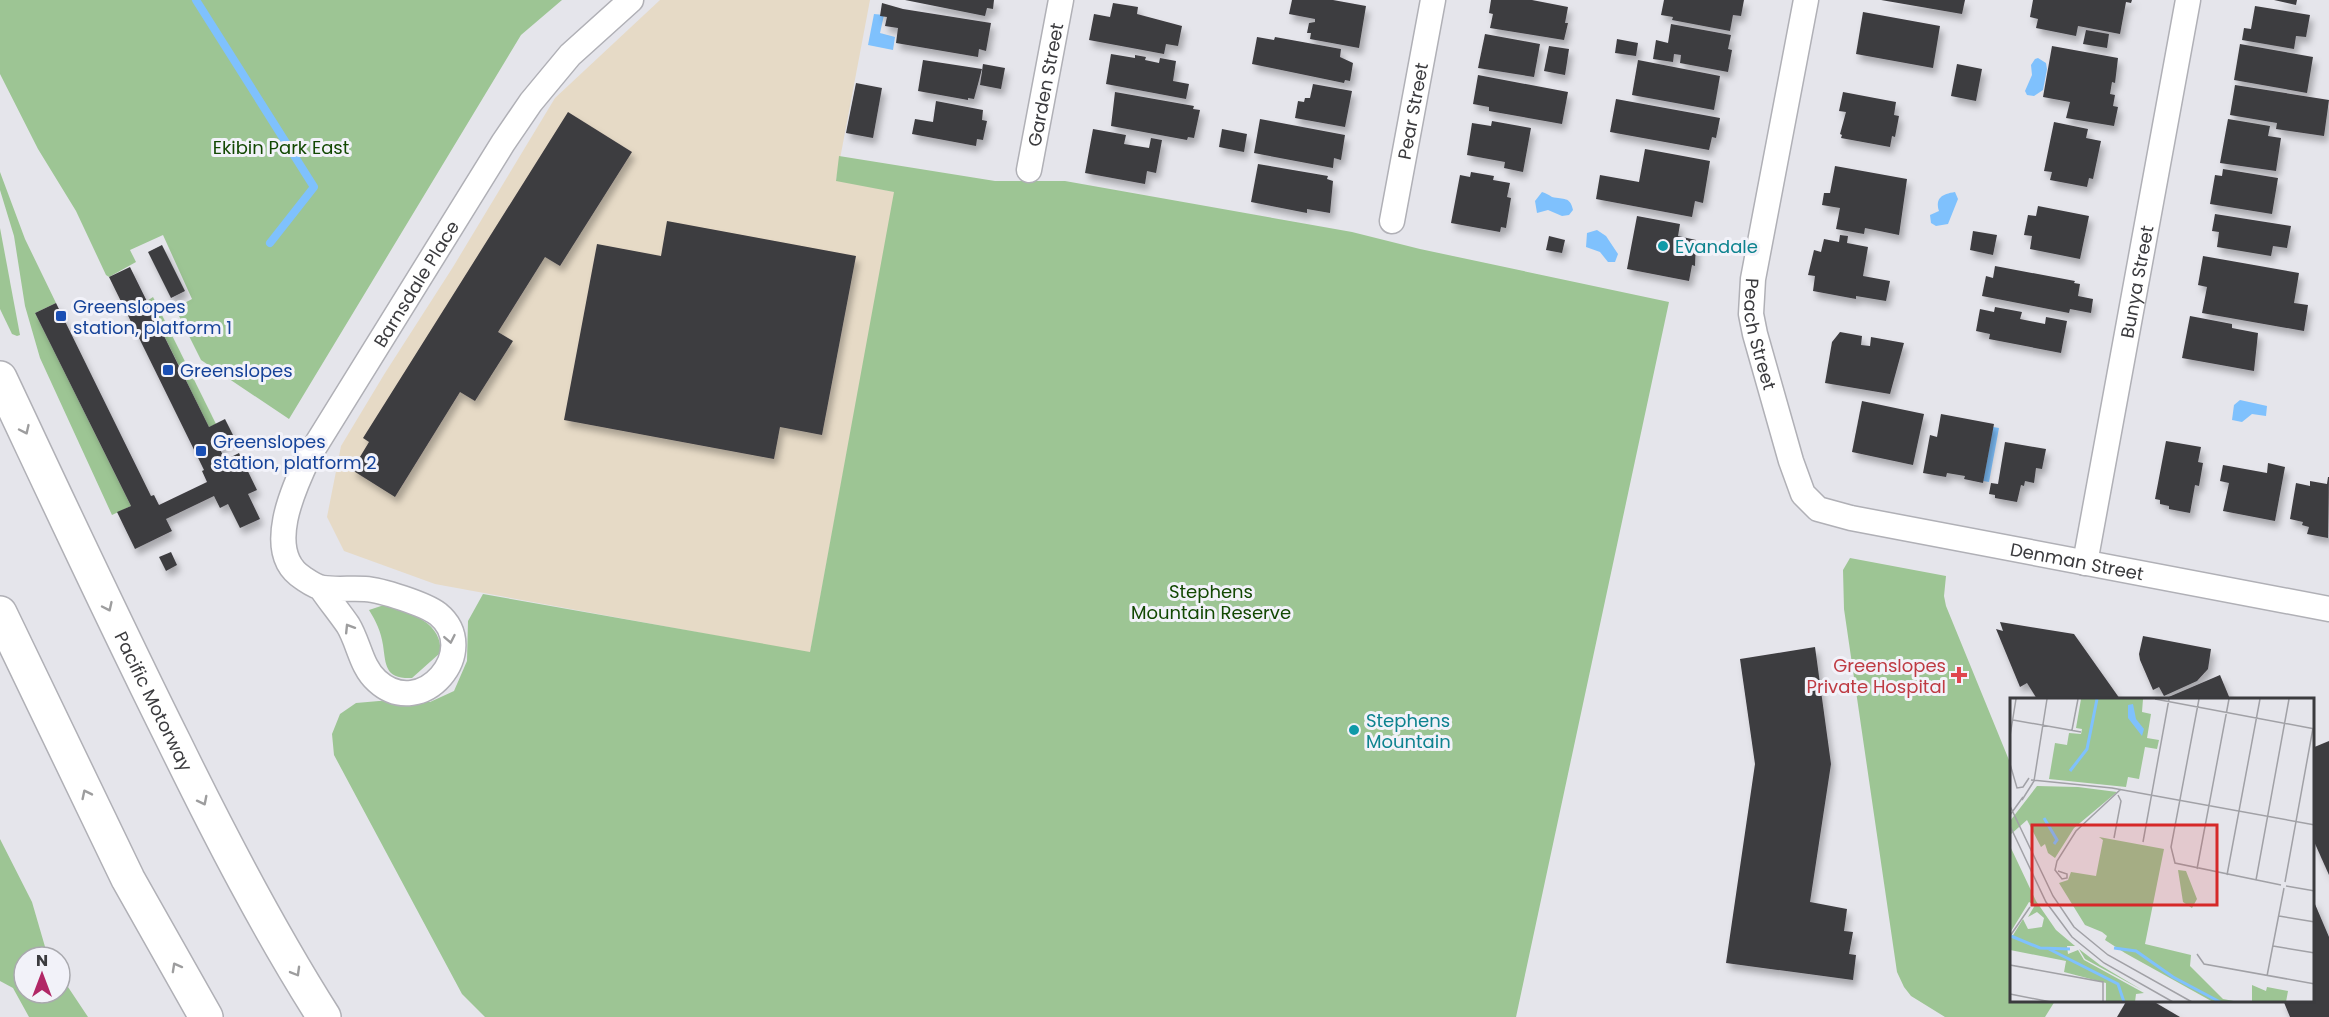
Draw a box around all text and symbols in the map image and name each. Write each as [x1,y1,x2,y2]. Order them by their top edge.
street label: Garden Street [1021,21,1069,148]
street label: Pear Street [1391,60,1434,161]
park label: Ekibin Park East [213,135,349,160]
street label: Barnsdale Place [367,215,465,352]
street label: Bunya Street [2114,223,2159,340]
place label: Evandale [1675,234,1758,259]
marker: Evandale [1656,239,1670,253]
street label: Peach Street [1738,277,1783,393]
place label: Greenslopes station, platform 1 [73,294,232,340]
marker: Greenslopes station, platform 1 [54,309,68,323]
place label: Greenslopes [180,358,293,383]
marker: Greenslopes [161,363,175,377]
one-way arrow [17,424,29,435]
place label: Greenslopes station, platform 2 [213,429,377,475]
marker: Greenslopes station, platform 2 [194,444,208,458]
street label: Denman Street [2008,536,2146,586]
park label: Stephens Mountain Reserve [1131,579,1291,625]
one-way arrow [100,600,112,611]
one-way arrow [344,624,356,634]
street label: Pacific Motorway [109,627,199,775]
one-way arrow [443,634,456,644]
place label: Greenslopes Private Hospital [1807,653,1946,699]
marker: Greenslopes Private Hospital [1950,666,1968,684]
inset map [2010,698,2314,1002]
place label: Stephens Mountain [1366,708,1451,754]
marker: Stephens Mountain [1347,723,1361,737]
one-way arrow [81,789,93,800]
one-way arrow [195,795,207,806]
north arrow [12,945,72,1005]
text: N [36,949,48,972]
one-way arrow [172,963,183,973]
one-way arrow [289,966,300,976]

